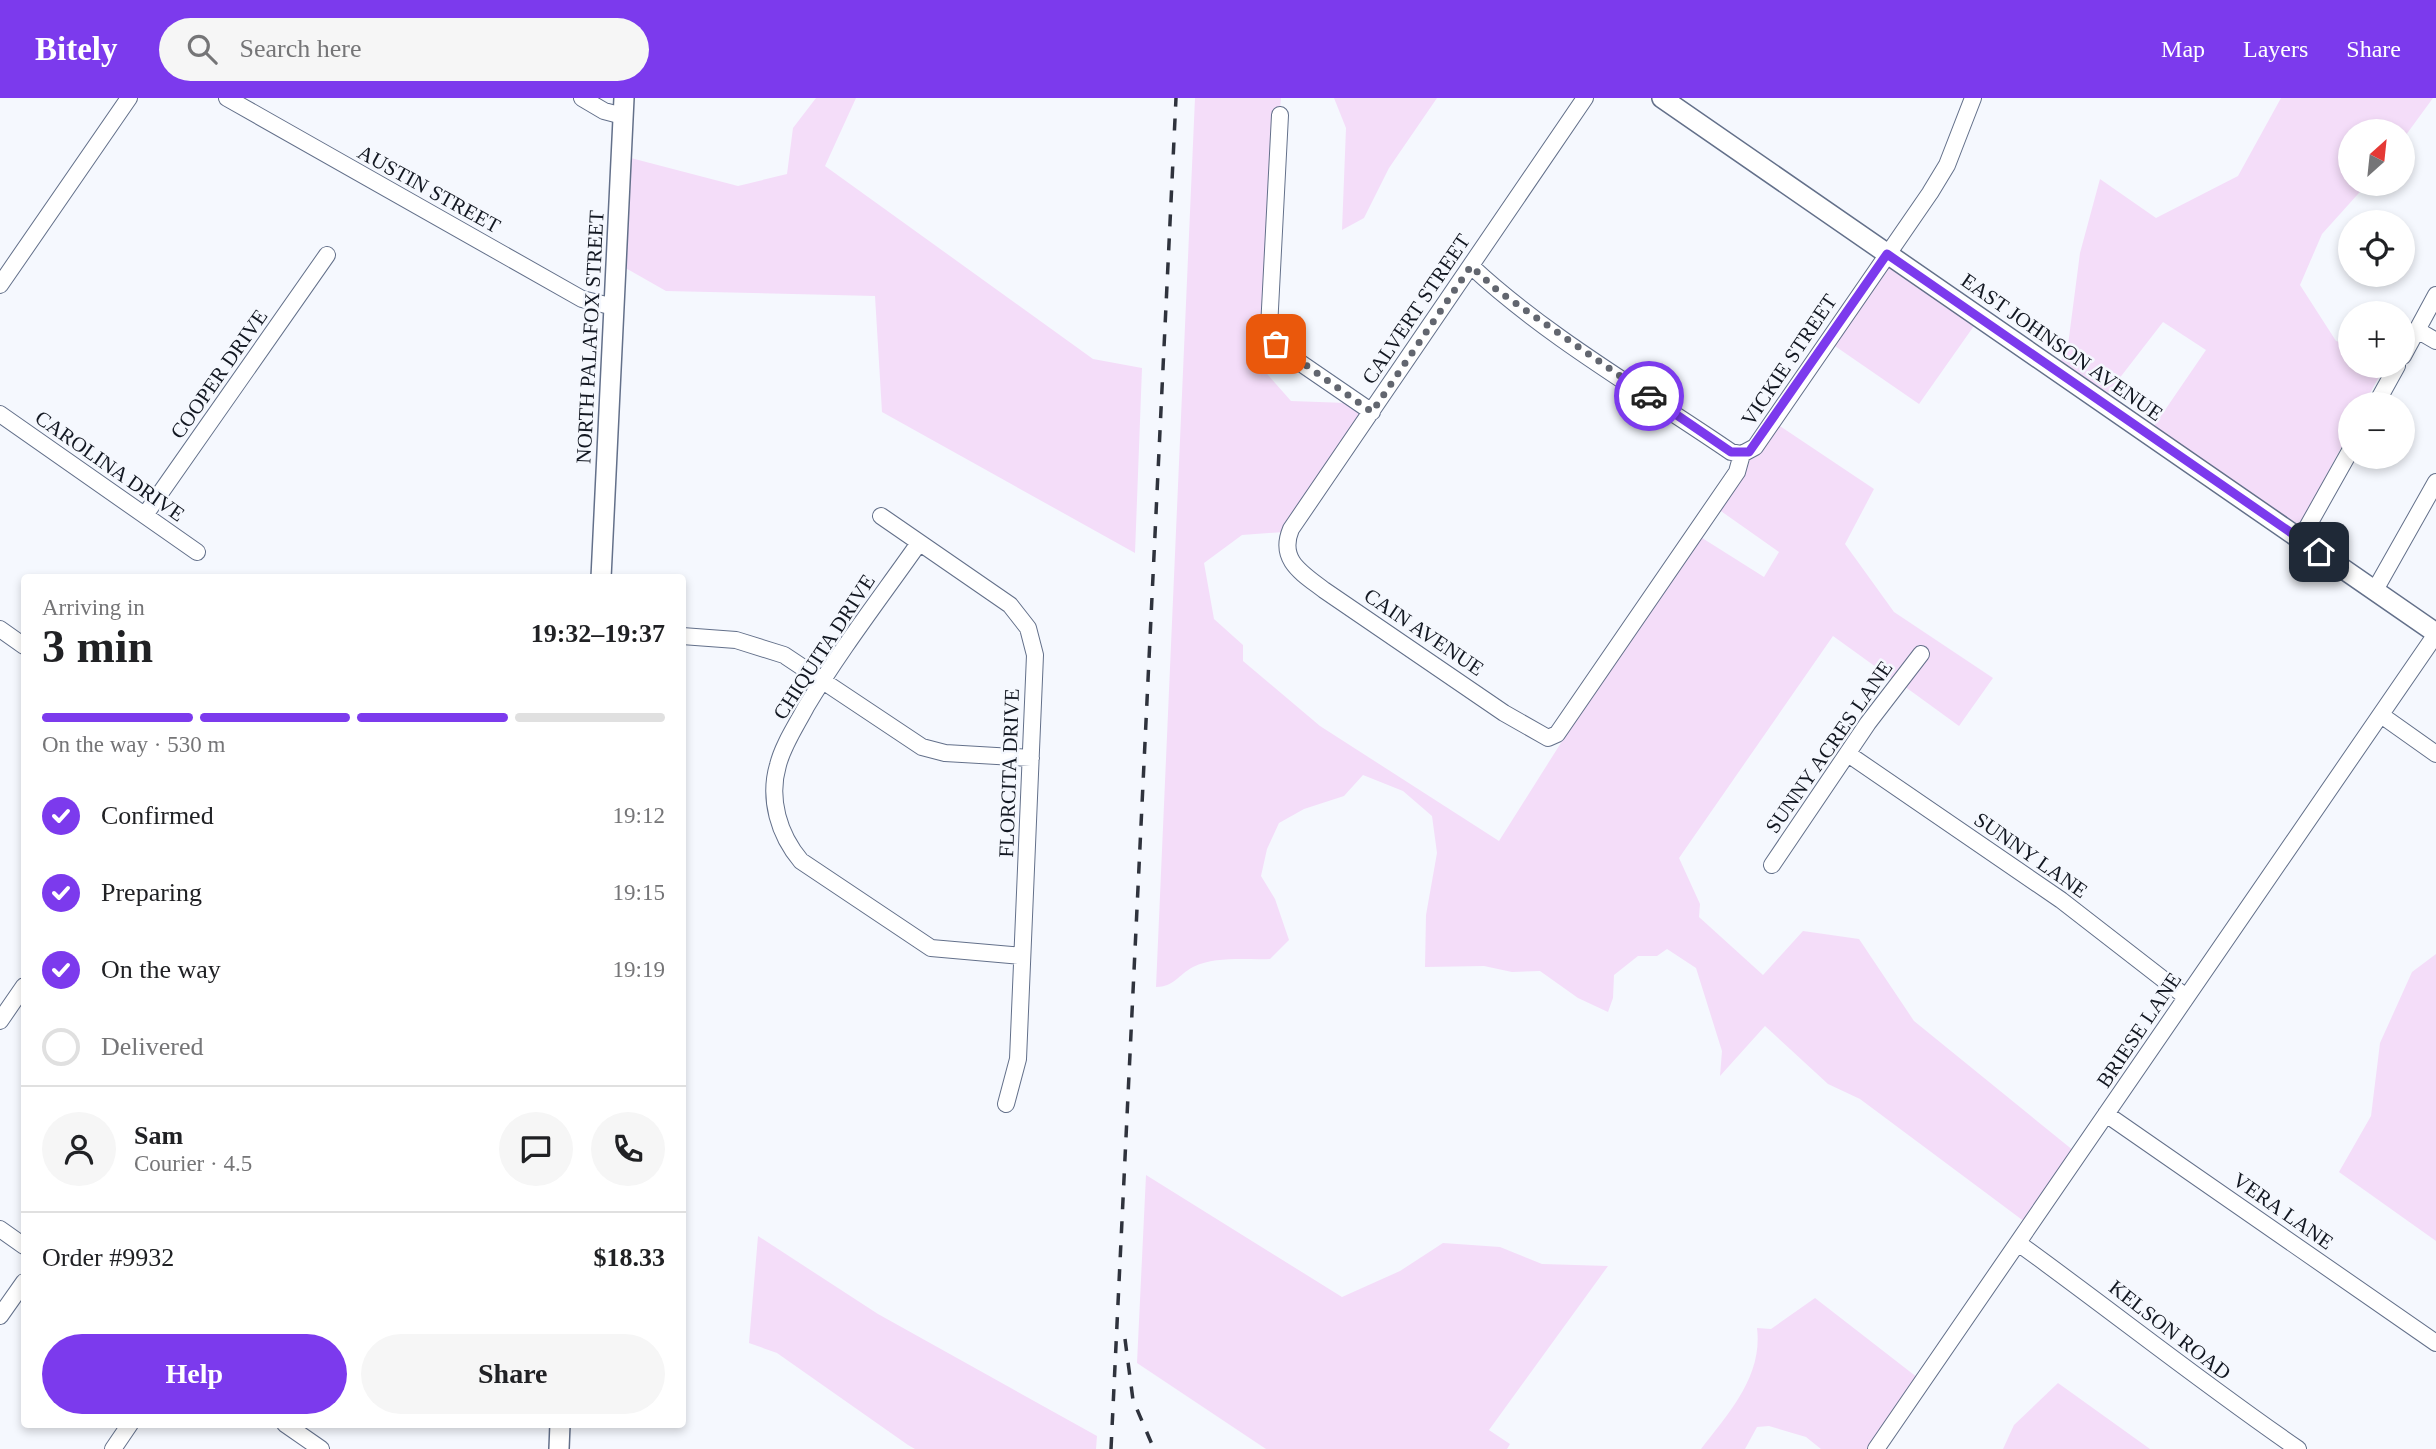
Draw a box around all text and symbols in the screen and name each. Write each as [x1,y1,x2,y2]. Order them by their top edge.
search box [159,18,649,81]
icon: search [183,30,221,68]
text: Bitely [35,31,117,67]
text: Search here [239,34,361,63]
text: Map [2161,36,2205,62]
text: Layers [2243,36,2308,62]
text: Share [2346,36,2401,62]
north arrow [2338,119,2415,196]
map controls [2338,119,2415,469]
street label: AUSTIN STREET [354,140,505,238]
street label: NORTH PALAFOX STREET [571,210,609,464]
button: locate [2338,210,2415,287]
street label: CALVERT STREET [1357,229,1475,388]
street label: EAST JOHNSON AVENUE [1957,268,2167,426]
street label: VICKIE STREET [1736,290,1842,430]
button: + [2338,301,2415,378]
street label: COOPER DRIVE [166,305,272,443]
pin [1246,314,1306,374]
icon: bag [1257,325,1295,363]
courier [1614,361,1684,431]
icon: car [1630,377,1668,415]
button: − [2338,392,2415,469]
street label: CAROLINA DRIVE [31,405,189,527]
pin [2289,522,2349,582]
icon: home [2300,533,2338,571]
street label: CHIQUITA DRIVE [768,570,880,724]
street label: CAIN AVENUE [1360,583,1488,681]
text: Arriving in [42,595,145,620]
text: 19:32–19:37 [531,619,665,648]
text: 3 min [42,621,153,672]
street label: SUNNY ACRES LANE [1760,656,1898,838]
street label: FLORCITA DRIVE [994,688,1024,858]
text: On the way · 530 m [42,732,225,757]
icon: check [42,797,80,835]
text: Confirmed [101,801,214,830]
text: 19:12 [613,803,665,828]
street label: SUNNY LANE [1970,807,2092,903]
icon: check [42,874,80,912]
text: Preparing [101,878,202,907]
text: 19:15 [613,880,665,905]
icon: check [42,951,80,989]
text: On the way [101,955,221,984]
text: 19:19 [613,957,665,982]
street label: BRIESE LANE [2092,968,2186,1092]
text: Delivered [101,1032,204,1061]
button: person [42,1112,116,1186]
button: chat [499,1112,573,1186]
button: phone [591,1112,665,1186]
text: Sam [134,1121,183,1150]
text: Courier · 4.5 [134,1151,252,1176]
street label: VERA LANE [2228,1168,2338,1254]
text: Order #9932 [42,1243,174,1272]
text: $18.33 [594,1243,665,1272]
street label: KELSON ROAD [2104,1275,2236,1385]
button: Help [42,1334,347,1414]
button: Share [361,1334,665,1414]

